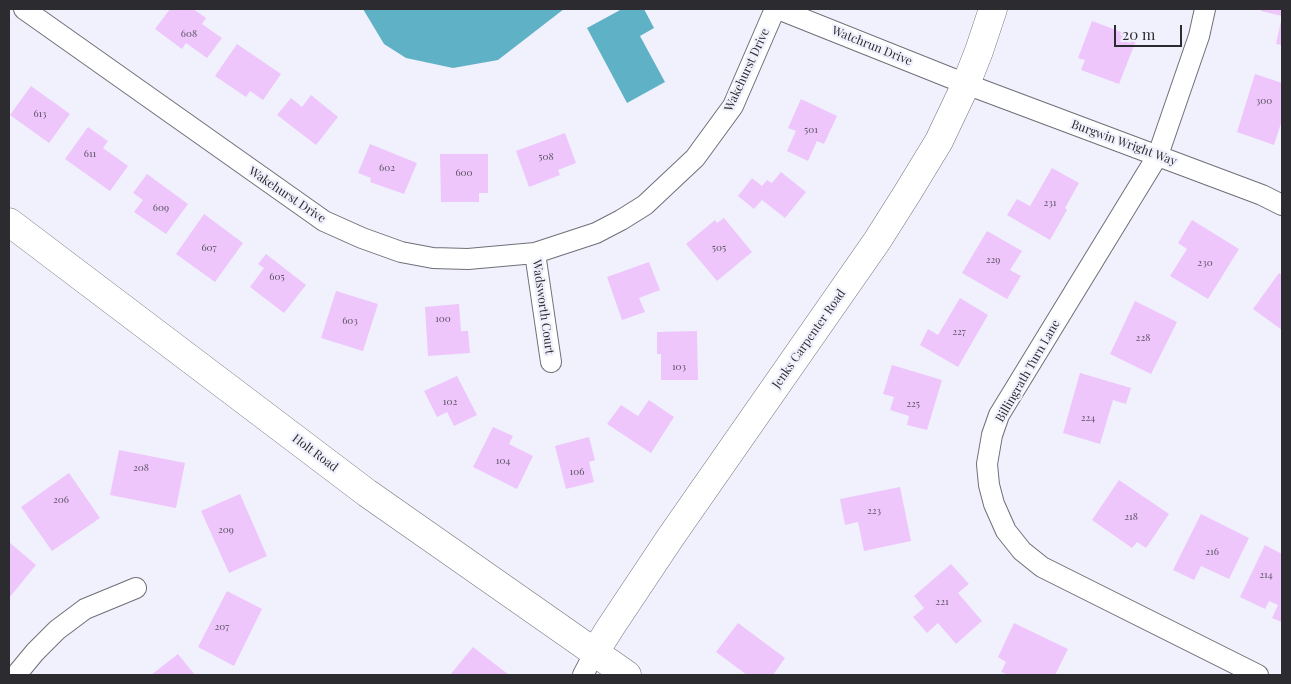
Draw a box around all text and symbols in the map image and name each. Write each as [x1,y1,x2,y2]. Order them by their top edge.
scale bar [1116,15,1184,47]
street label: Watchrun Drive [830,23,914,69]
text: 20 m [1122,24,1155,44]
street label: Wakehurst Drive [721,26,773,114]
house number: 608 [181,28,197,40]
house number: 300 [1256,95,1272,107]
house number: 613 [33,108,47,120]
street label: Burgwin Wright Way [1069,117,1179,169]
house number: 501 [804,124,818,136]
house number: 611 [84,148,96,160]
house number: 508 [538,151,554,163]
house number: 602 [379,162,395,174]
street label: Wakehurst Drive [246,164,328,226]
house number: 600 [455,167,473,179]
house number: 231 [1044,197,1056,209]
house number: 609 [153,202,169,214]
house number: 607 [201,242,217,254]
house number: 505 [712,242,726,254]
house number: 229 [986,254,1000,266]
house number: 230 [1197,257,1213,269]
street label: Wadsworth Court [529,259,557,355]
house number: 605 [269,271,285,283]
street label: Jenks Carpenter Road [769,287,849,391]
house number: 100 [435,313,451,325]
house number: 603 [342,315,358,327]
street label: Billingrath Turn Lane [993,317,1063,425]
house number: 227 [952,326,966,338]
house number: 228 [1136,332,1150,344]
house number: 103 [672,361,686,373]
house number: 102 [443,396,457,408]
house number: 225 [906,398,920,410]
house number: 224 [1081,412,1095,424]
street label: Holt Road [289,431,341,475]
house number: 104 [496,455,510,467]
house number: 208 [133,462,149,474]
house number: 106 [570,466,584,478]
house number: 206 [53,494,69,506]
house number: 223 [867,505,881,517]
house number: 218 [1124,511,1138,523]
house number: 209 [218,524,234,536]
house number: 216 [1205,546,1219,558]
house number: 214 [1259,569,1273,581]
house number: 221 [935,596,949,608]
house number: 207 [215,621,229,633]

